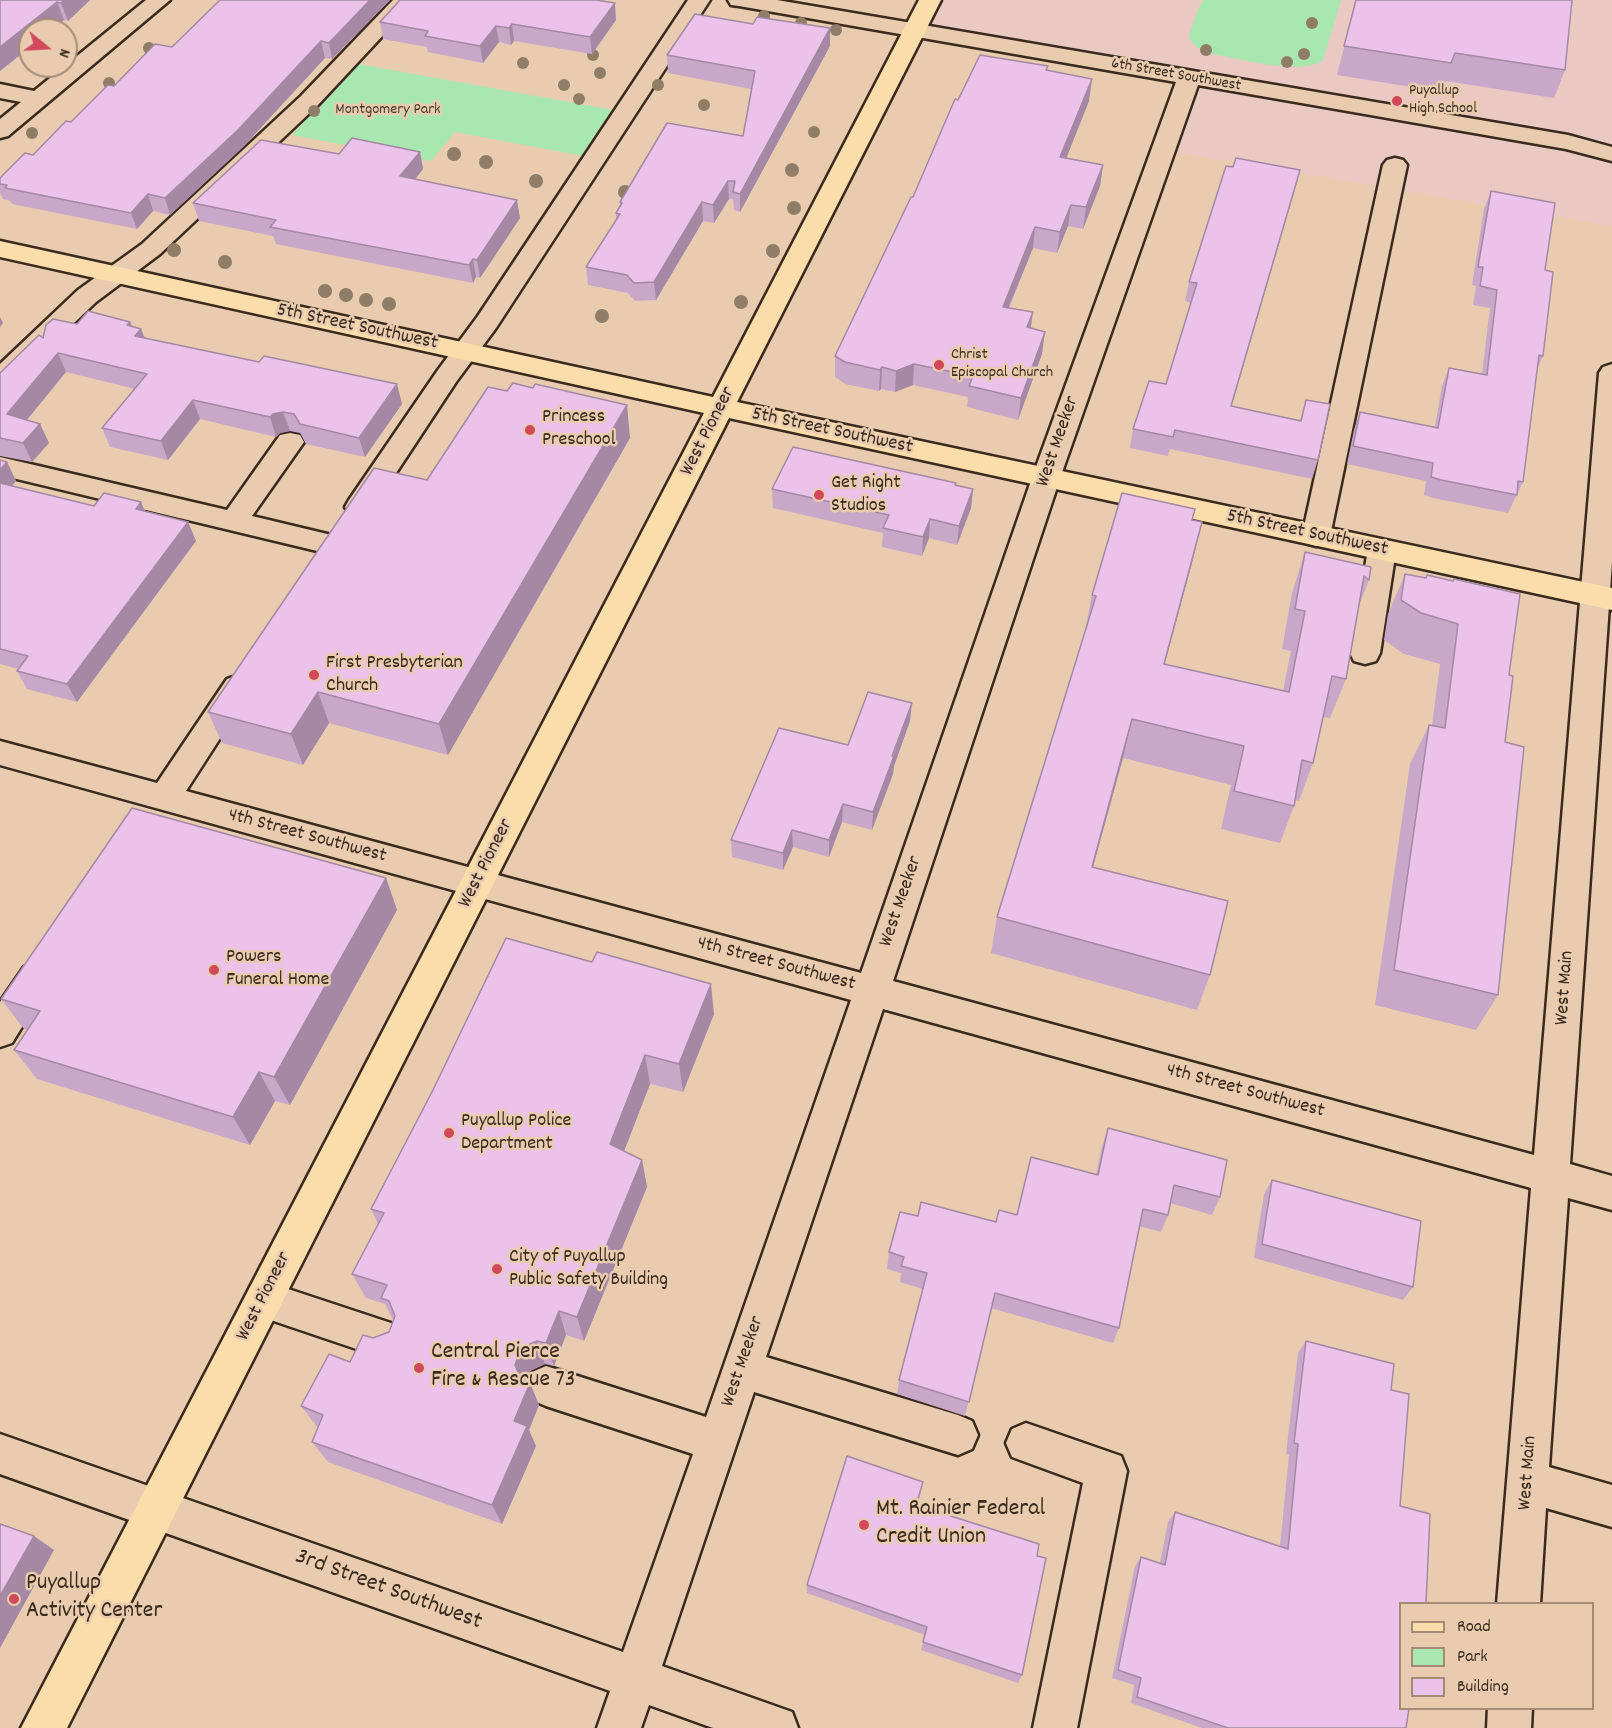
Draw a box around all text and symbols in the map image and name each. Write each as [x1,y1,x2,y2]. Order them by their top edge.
north arrow [18,18,78,78]
text: N [52,46,76,60]
street label: 6th Street Southwest [1110,55,1242,97]
place label: Puyallup High School [1409,82,1477,120]
marker: Puyallup High School [1390,94,1404,108]
park label: Montgomery Park [335,101,441,121]
street label: 5th Street Southwest [274,299,440,357]
place label: Christ Episcopal Church [951,346,1053,384]
marker: Christ Episcopal Church [932,358,946,372]
street label: West Pioneer [676,384,742,480]
street label: West Meeker [1032,393,1086,491]
street label: 5th Street Southwest [749,403,915,461]
place label: Princess Preschool [542,406,615,453]
marker: Princess Preschool [523,423,537,437]
place label: Get Right Studios [831,472,901,519]
marker: Get Right Studios [812,488,826,502]
street label: 5th Street Southwest [1224,505,1390,563]
place label: First Presbyterian Church [326,652,463,699]
marker: First Presbyterian Church [307,668,321,682]
street label: 4th Street Southwest [225,804,389,870]
street label: West Pioneer [454,816,520,912]
street label: West Meeker [875,853,929,951]
street label: 4th Street Southwest [694,932,858,998]
place label: Powers Funeral Home [226,946,329,993]
street label: West Main [1551,950,1581,1026]
marker: Powers Funeral Home [207,963,221,977]
street label: 4th Street Southwest [1163,1059,1327,1125]
place label: Puyallup Police Department [461,1110,571,1157]
marker: Puyallup Police Department [442,1126,456,1140]
place label: City of Puyallup Public Safety Building [509,1246,668,1293]
street label: West Pioneer [232,1249,298,1345]
marker: City of Puyallup Public Safety Building [490,1262,504,1276]
street label: West Meeker [717,1313,771,1411]
place label: Central Pierce Fire & Rescue 73 [431,1340,575,1396]
marker: Central Pierce Fire & Rescue 73 [412,1361,426,1375]
street label: West Main [1514,1435,1544,1511]
place label: Mt. Rainier Federal Credit Union [876,1497,1045,1553]
marker: Mt. Rainier Federal Credit Union [857,1518,871,1532]
street label: 3rd Street Southwest [291,1544,485,1638]
place label: Puyallup Activity Center [26,1571,162,1627]
marker: Puyallup Activity Center [7,1592,21,1606]
legend [1399,1602,1594,1710]
text: Road [1457,1615,1491,1640]
text: Park [1457,1645,1488,1670]
text: Building [1457,1675,1509,1700]

